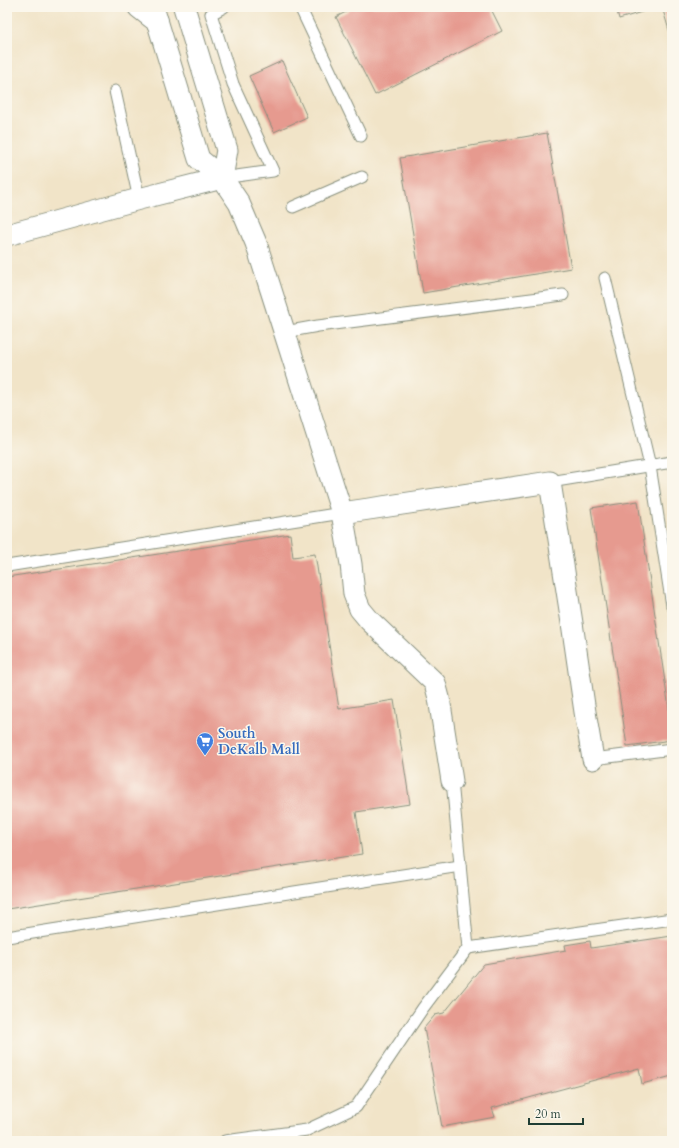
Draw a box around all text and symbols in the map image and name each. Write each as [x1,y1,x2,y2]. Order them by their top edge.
place label: South DeKalb Mall [218,724,300,759]
supermarket icon: South DeKalb Mall [195,731,215,756]
scale bar [529,1100,583,1126]
text: 20 m [535,1106,562,1122]

